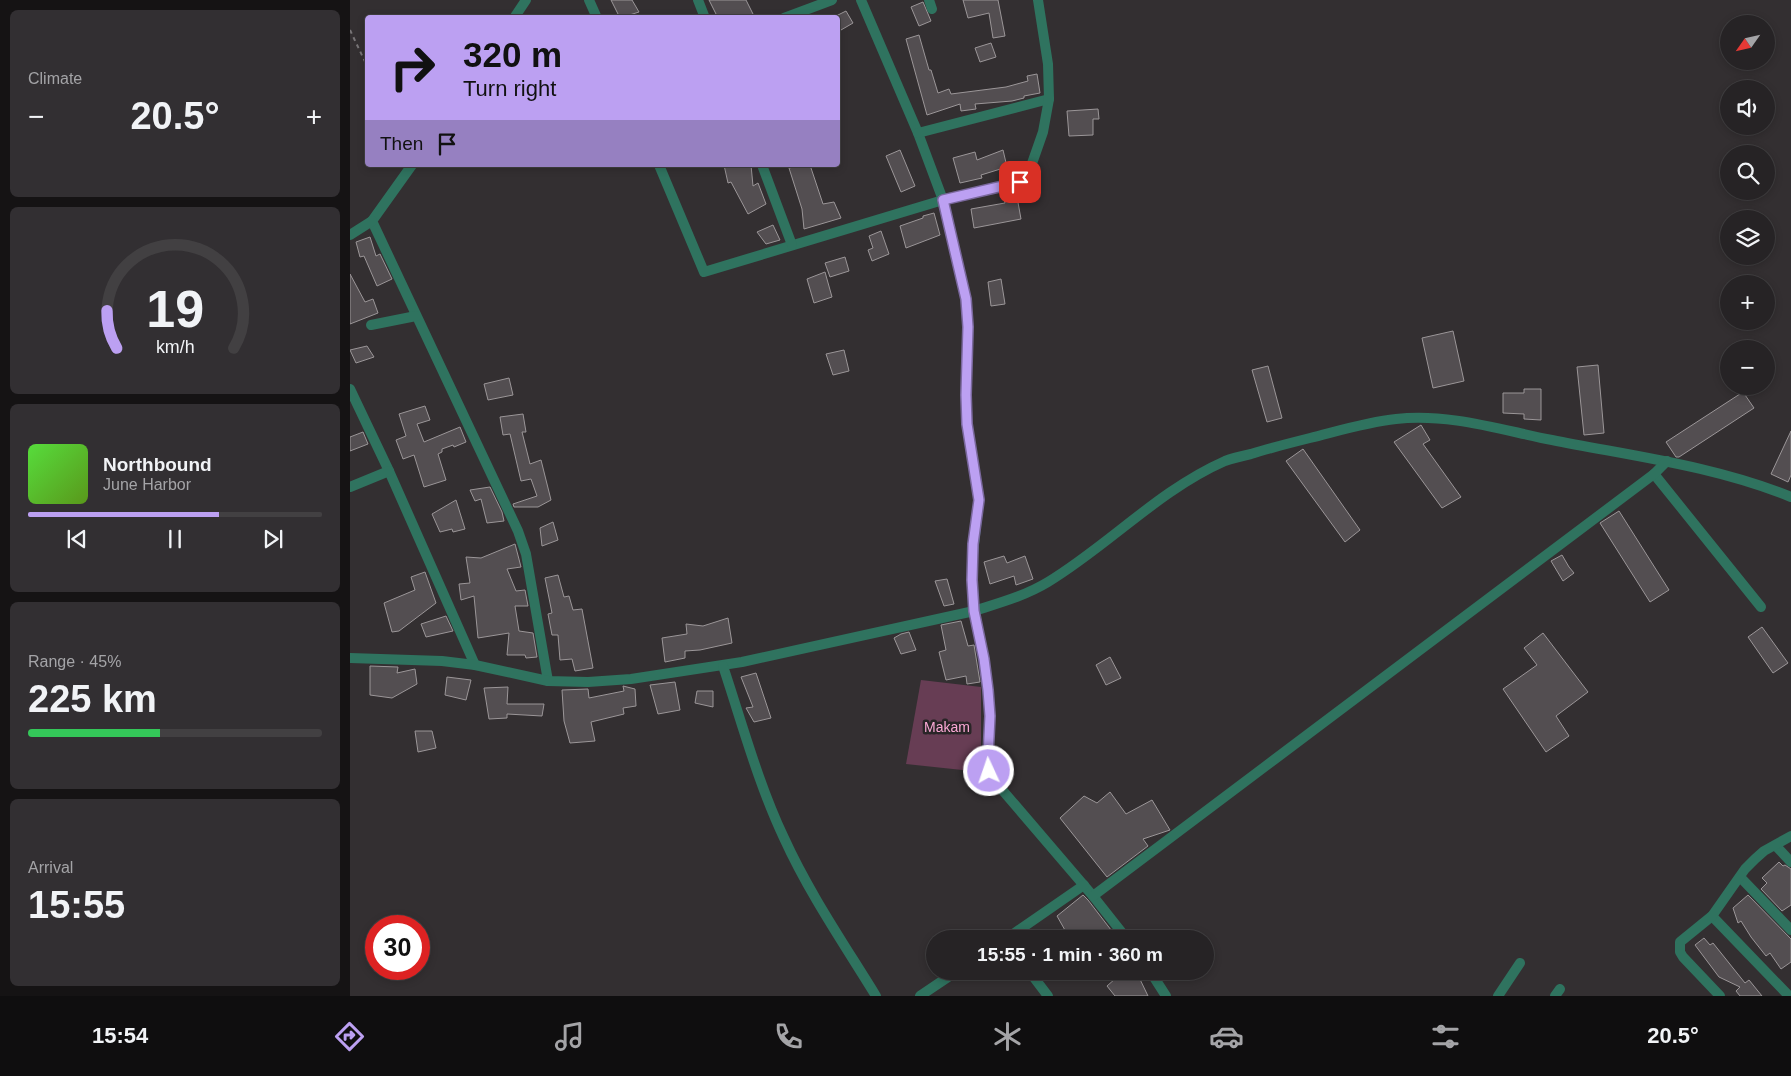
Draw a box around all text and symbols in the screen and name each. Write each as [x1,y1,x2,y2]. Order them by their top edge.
north arrow [1720,15,1775,70]
map controls [1720,15,1775,395]
icon: right [380,35,445,100]
text: 320 m [463,35,562,74]
text: Climate [28,70,82,87]
text: Turn right [463,76,556,101]
button: sound [1720,80,1775,135]
text: 20.5° [130,95,220,137]
text: − [28,101,44,132]
text: + [306,101,322,132]
icon: arrive [433,130,461,158]
text: Then [380,133,423,154]
button: search [1720,145,1775,200]
pin [999,161,1041,203]
icon: arrive [1006,168,1034,196]
button: layers [1720,210,1775,265]
button: + [1720,275,1775,330]
text: 19 [146,280,204,338]
text: km/h [156,337,194,357]
button: − [1720,340,1775,395]
text: Northbound [103,454,212,475]
text: June Harbor [103,476,191,493]
icon: previous [63,525,91,553]
icon: pause [161,525,189,553]
icon: next [259,525,287,553]
text: Range · 45% [28,653,121,670]
text: 225 km [28,678,157,720]
park label: Makam [924,719,970,735]
position arrow [962,744,1014,796]
text: Arrival [28,859,73,876]
text: 15:55 [28,884,125,926]
speed limit sign: 30 [365,915,430,980]
text: 15:55 · 1 min · 360 m [977,944,1163,965]
icon: directions [332,1019,367,1054]
icon: music [552,1019,587,1054]
icon: phone [771,1019,806,1054]
icon: climate [990,1019,1025,1054]
icon: car [1209,1019,1244,1054]
icon: filters [1428,1019,1463,1054]
text: 15:54 [92,1023,148,1048]
text: 20.5° [1647,1023,1699,1048]

